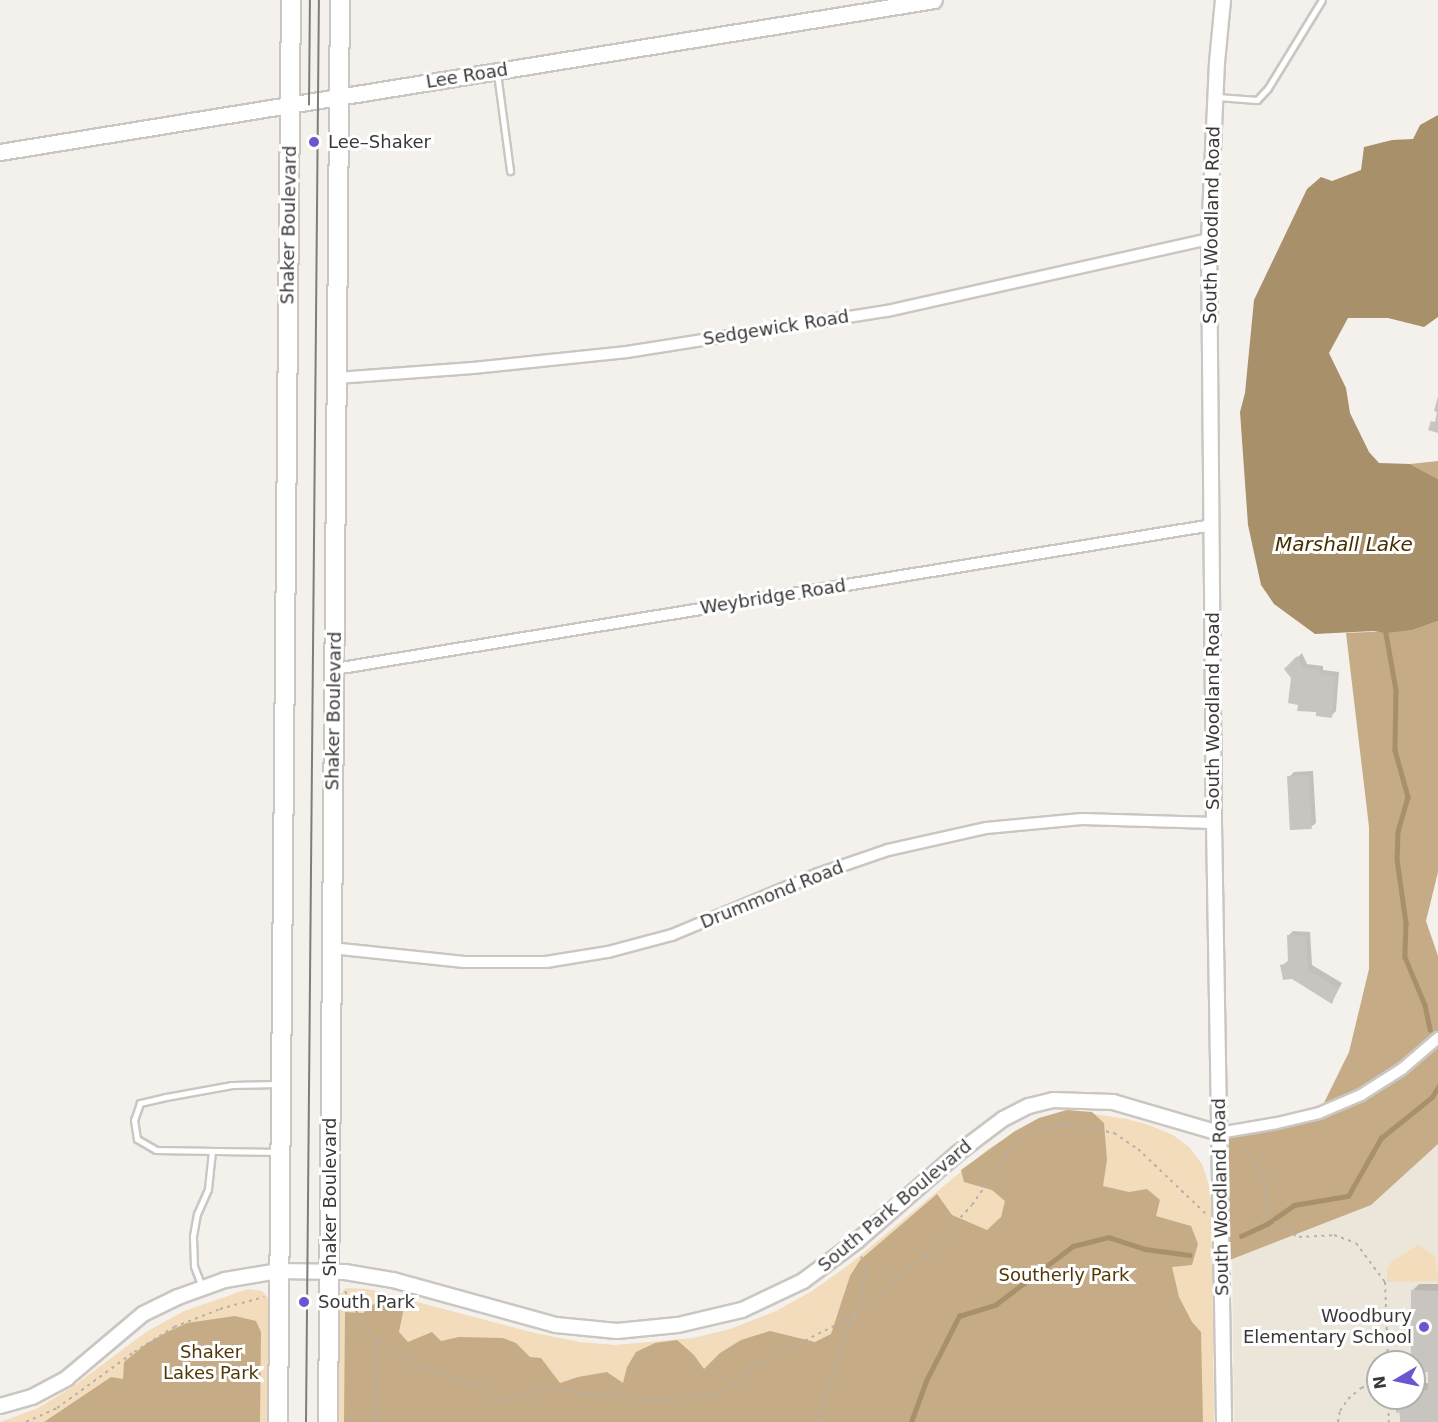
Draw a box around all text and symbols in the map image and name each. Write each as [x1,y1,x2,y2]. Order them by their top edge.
street label: Lee Road [424,59,510,93]
street label: South Woodland Road [1199,126,1225,324]
place label: Lee–Shaker [328,131,431,153]
marker: Lee–Shaker [305,133,323,151]
street label: Shaker Boulevard [277,145,301,305]
street label: Sedgewick Road [702,306,850,350]
water label: Marshall Lake [1275,532,1413,556]
street label: Weybridge Road [699,575,847,619]
street label: South Woodland Road [1202,612,1224,810]
street label: Shaker Boulevard [322,631,346,791]
street label: Drummond Road [697,856,847,934]
street label: South Woodland Road [1208,1098,1234,1296]
street label: Shaker Boulevard [319,1118,341,1276]
street label: South Park Boulevard [814,1135,976,1277]
park label: Southerly Park [998,1264,1130,1286]
place label: South Park [318,1291,415,1313]
marker: South Park [295,1293,313,1311]
place label: Woodbury Elementary School [1243,1306,1412,1348]
marker: Woodbury Elementary School [1417,1320,1431,1334]
park label: Shaker Lakes Park [163,1342,259,1384]
north arrow [1366,1350,1426,1410]
text: N [1369,1374,1390,1391]

